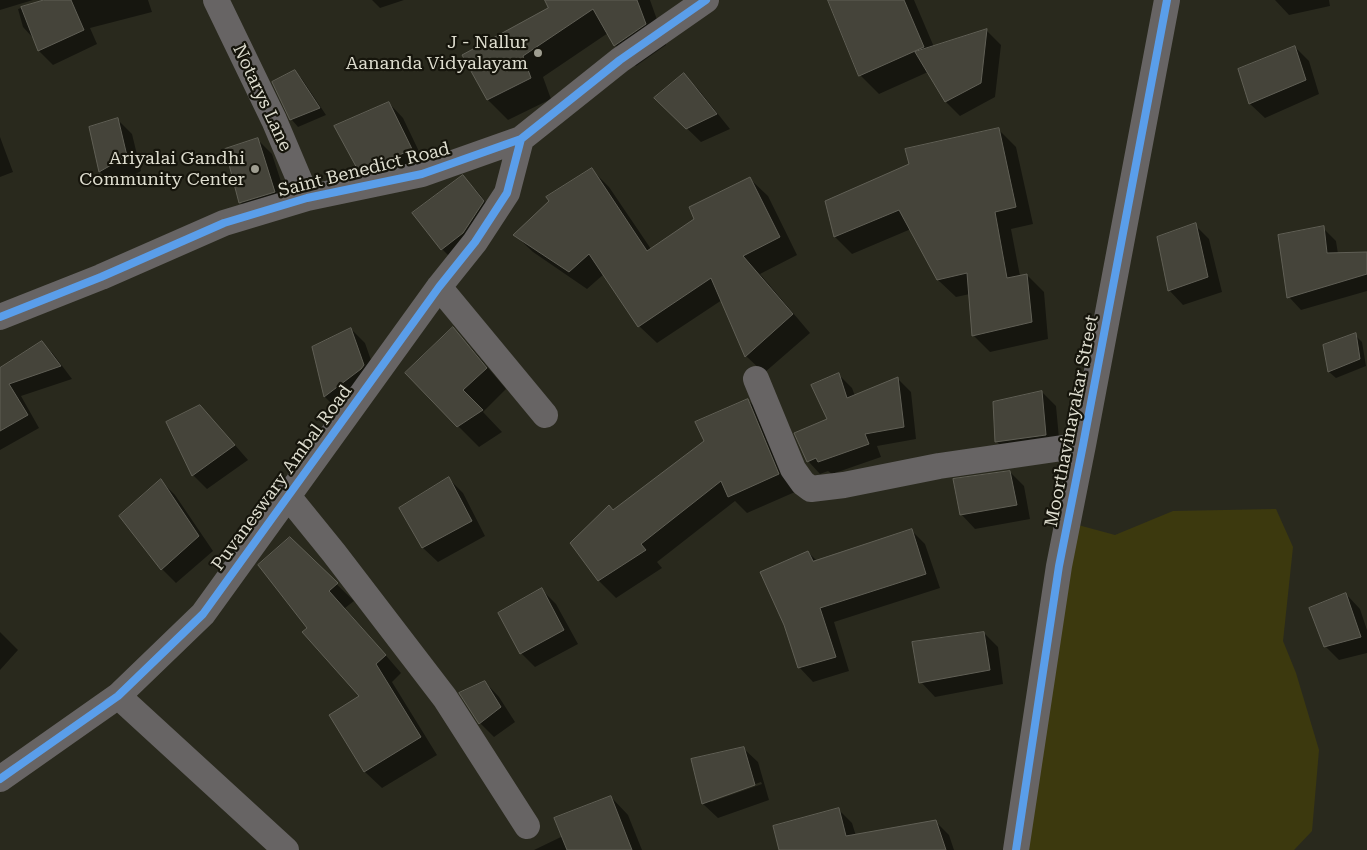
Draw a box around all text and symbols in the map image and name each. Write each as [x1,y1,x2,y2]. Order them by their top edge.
place label: J - Nallur Aananda Vidyalayam [346,32,528,74]
street label: Notarys Lane [228,41,296,155]
marker: J - Nallur Aananda Vidyalayam [532,47,544,59]
street label: Saint Benedict Road [276,138,452,202]
place label: Ariyalai Gandhi Community Center [79,148,245,190]
marker: Ariyalai Gandhi Community Center [249,163,261,175]
street label: Moorthavinayakar Street [1041,313,1103,529]
street label: Puvaneswary Ambal Road [207,381,357,575]

